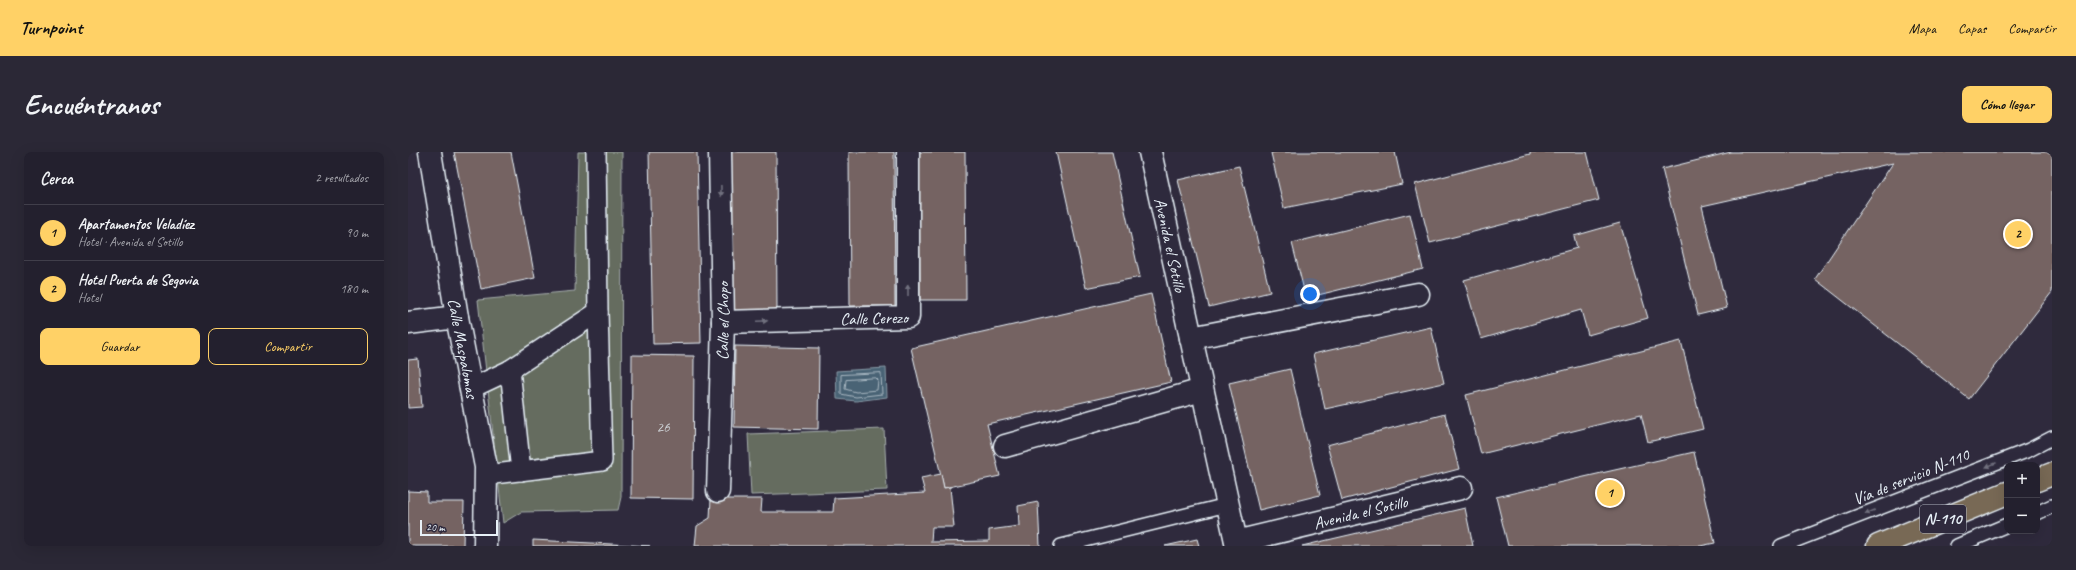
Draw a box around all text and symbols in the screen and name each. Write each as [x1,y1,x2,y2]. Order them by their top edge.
text: Turnpoint [20,16,82,40]
text: Mapa [1909,20,1936,37]
text: Capas [1958,20,1986,37]
text: Compartir [2008,20,2056,37]
button: Cómo llegar [1962,86,2052,123]
text: Encuéntranos [24,87,159,122]
text: Cerca [40,168,73,189]
text: 2 resultados [315,170,368,186]
one-way arrow [718,185,724,198]
street label: Avenida el Sotillo [1150,196,1191,295]
text: Apartamentos Veladíez [78,215,194,234]
pin: 2 [2005,219,2031,249]
text: 1 [50,225,56,241]
text: 90 m [346,225,368,241]
text: Hotel · Avenida el Sotillo [78,234,183,250]
text: Hotel Puerta de Segovia [78,271,198,290]
street label: Calle el Chopo [711,280,734,360]
text: 2 [50,281,56,297]
text: 180 m [340,281,368,297]
one-way arrow [905,283,911,296]
your location [1300,284,1320,304]
text: Hotel [78,290,101,306]
street label: Calle Maspalomas [444,297,483,402]
street label: Calle Cerezo [840,306,910,329]
one-way arrow [756,318,769,324]
button: Guardar [40,328,200,365]
button: Compartir [208,328,368,365]
house number: 26 [656,418,671,437]
street label: Vía de servicio N-110 [1850,444,1974,510]
one-way arrow [1984,462,1996,468]
map controls [2004,462,2040,534]
button: + [2004,462,2040,498]
pin: 1 [1597,478,1623,508]
street label: Avenida el Sotillo [1311,491,1410,534]
button: − [2004,498,2040,534]
road number: N-110 [1920,505,1966,533]
one-way arrow [1863,510,1875,516]
scale bar [420,518,498,537]
text: 20 m [426,520,445,534]

